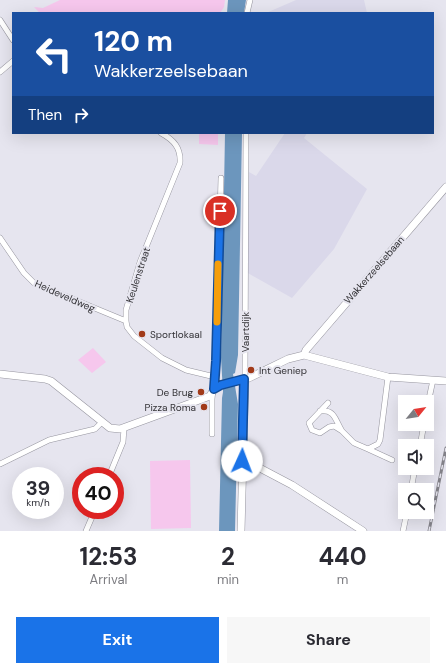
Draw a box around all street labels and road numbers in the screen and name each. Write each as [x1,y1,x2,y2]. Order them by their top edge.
street label: Wakkerzeelsebaan [341,233,407,307]
street label: Keulenstraat [123,246,153,304]
street label: Heideveldweg [33,277,97,315]
street label: Vaartdijk [239,312,252,352]

